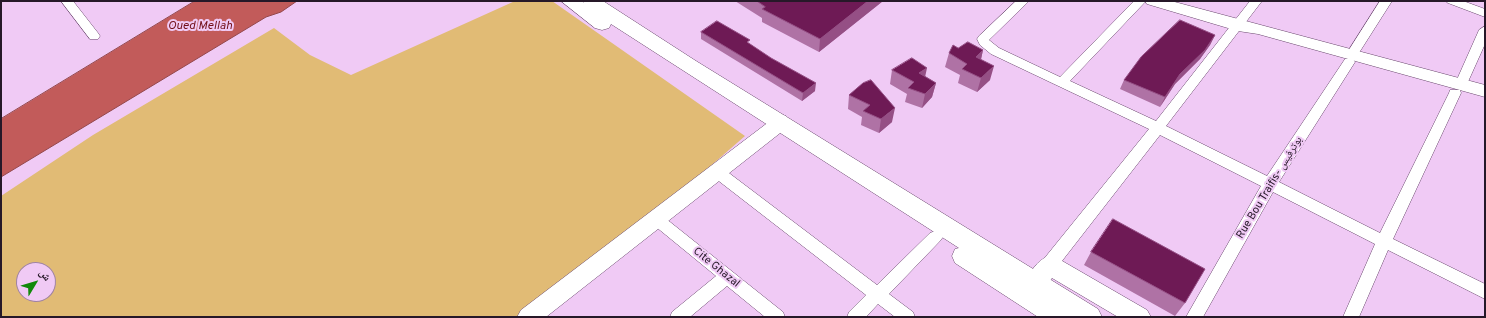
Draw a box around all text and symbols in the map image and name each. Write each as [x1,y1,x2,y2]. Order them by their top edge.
water label: Oued Mellah [168,20,232,34]
street label: Rue Bou Traifis- بوترفيس [1234,135,1306,241]
street label: Cite Ghazal [690,245,742,291]
north arrow [16,262,56,302]
text: ش [36,266,54,284]

